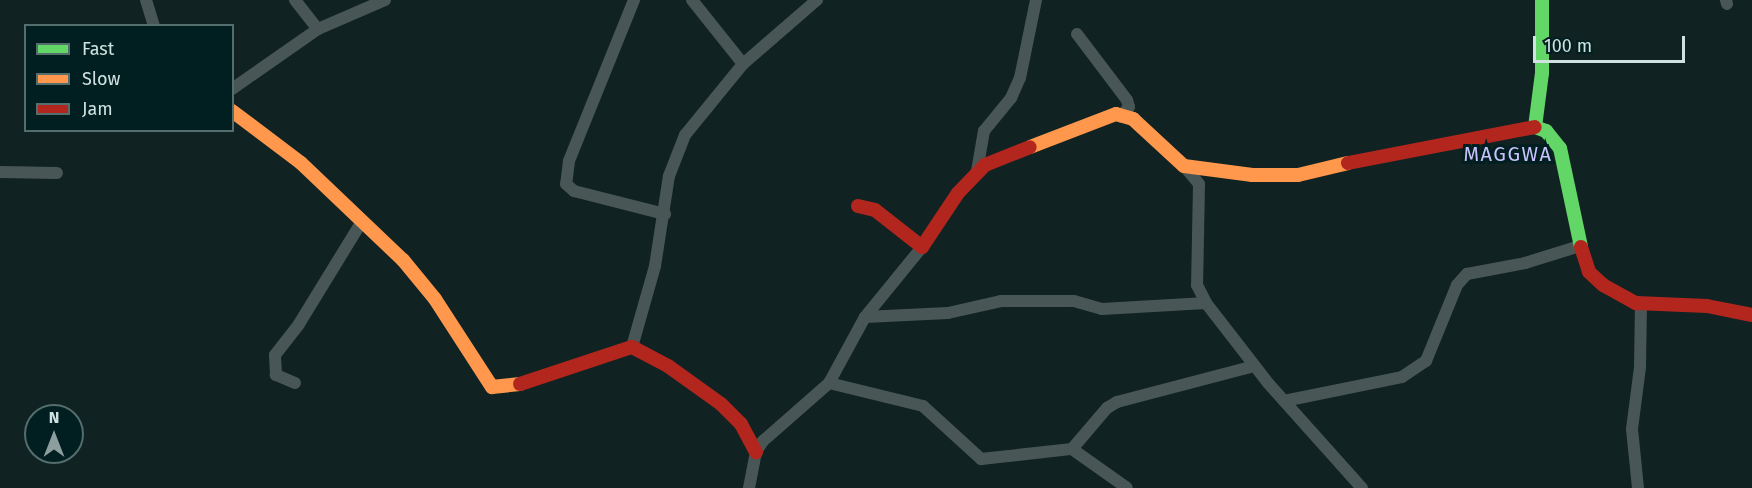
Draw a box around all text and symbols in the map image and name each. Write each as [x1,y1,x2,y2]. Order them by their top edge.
legend [24,24,234,132]
scale bar [1536,24,1688,62]
text: 100 m [1544,35,1592,57]
text: Fast [82,38,114,60]
text: Slow [82,68,120,90]
text: Jam [82,98,113,120]
district label: MAGGWA [1463,142,1553,166]
north arrow [24,404,84,464]
text: N [49,408,59,427]

